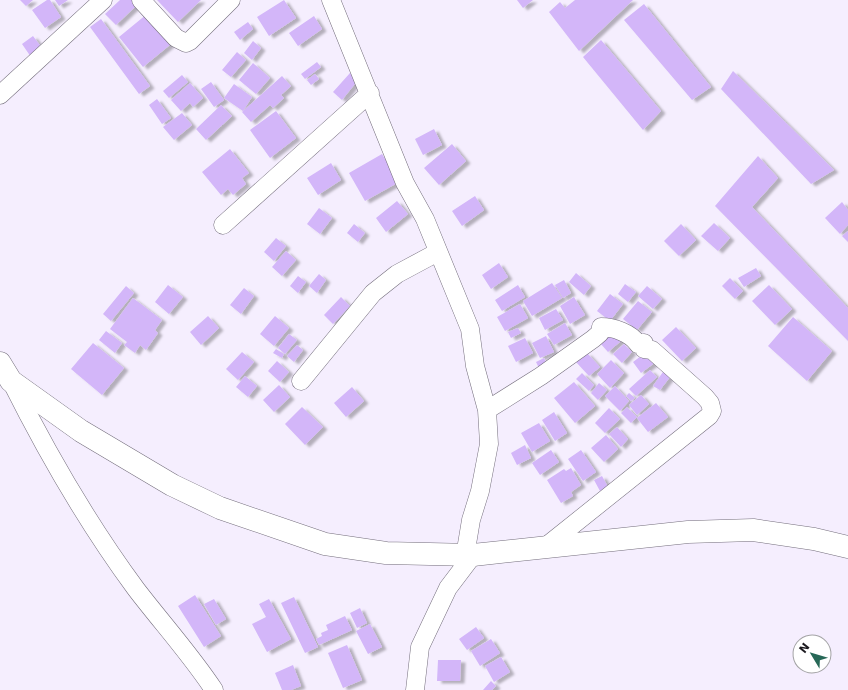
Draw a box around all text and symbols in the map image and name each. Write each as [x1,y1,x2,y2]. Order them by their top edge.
north arrow [792,634,832,674]
text: N [797,641,812,656]

